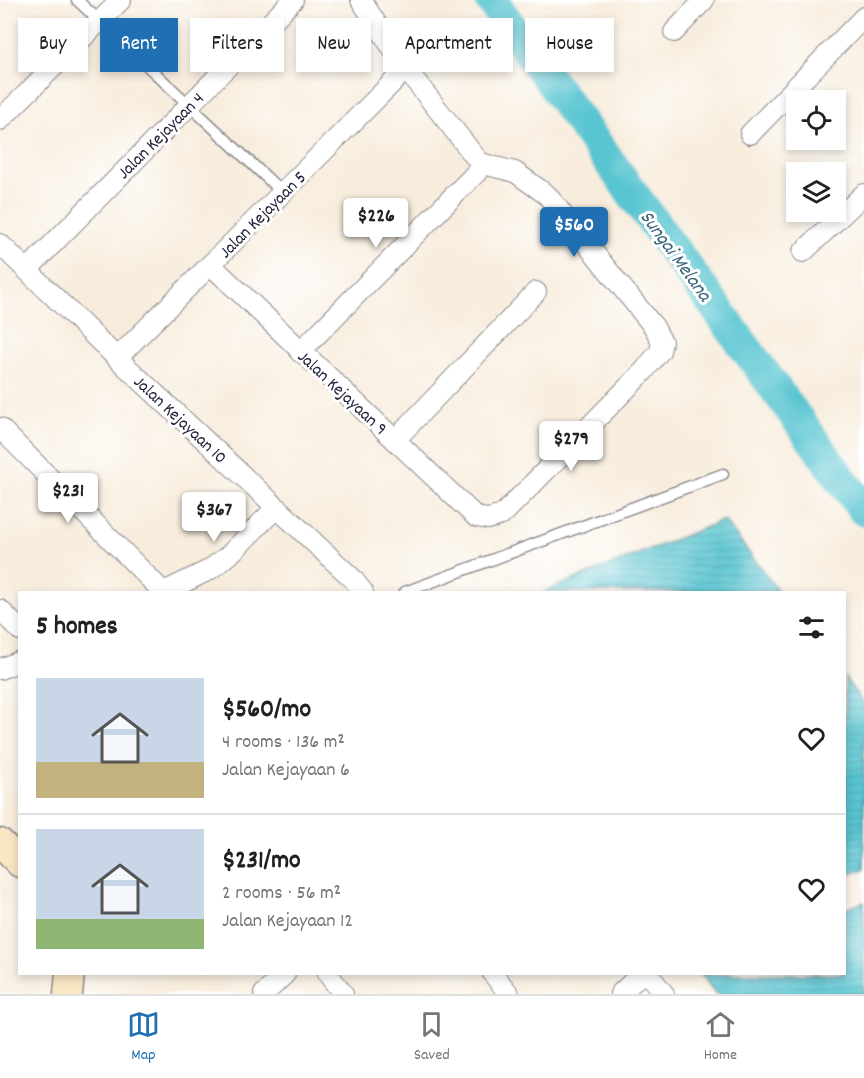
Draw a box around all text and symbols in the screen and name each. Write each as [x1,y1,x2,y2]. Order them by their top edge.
chip: Buy [18,18,88,72]
chip: Rent [100,18,178,72]
chip: Filters [190,18,284,72]
chip: New [296,18,371,72]
chip: Apartment [383,18,513,72]
chip: House [525,18,614,72]
street label: Jalan Kejayaan 4 [113,88,211,186]
map controls [786,90,846,222]
button: locate [786,90,846,150]
button: layers [786,162,846,222]
street label: Jalan Kejayaan 5 [214,166,313,265]
pin: $226 [340,198,412,249]
text: $226 [357,203,395,231]
water label: Sungai Melana [632,206,718,309]
pin: $560 [538,207,610,258]
text: $560 [554,212,594,240]
street label: Jalan Kejayaan 9 [291,346,392,442]
street label: Jalan Kejayaan 10 [127,371,232,471]
pin: $279 [535,421,607,472]
text: $279 [553,426,589,454]
pin: $231 [32,473,104,524]
text: $231 [52,478,84,506]
pin: $367 [178,492,250,543]
text: $367 [196,497,232,525]
text: 5 homes [36,609,118,646]
icon: filters [795,611,828,644]
text: $560/mo [222,692,311,729]
icon: home [84,702,156,774]
icon: heart [795,722,828,755]
text: 4 rooms · 136 m² [222,729,345,757]
text: Jalan Kejayaan 6 [222,757,350,785]
text: $231/mo [222,843,301,880]
icon: home [84,853,156,925]
icon: heart [795,873,828,906]
text: 2 rooms · 56 m² [222,880,341,908]
text: Jalan Kejayaan 12 [222,908,353,936]
tab: Map [127,1008,160,1067]
tab: Saved [414,1008,450,1067]
tab: Home [704,1008,737,1067]

